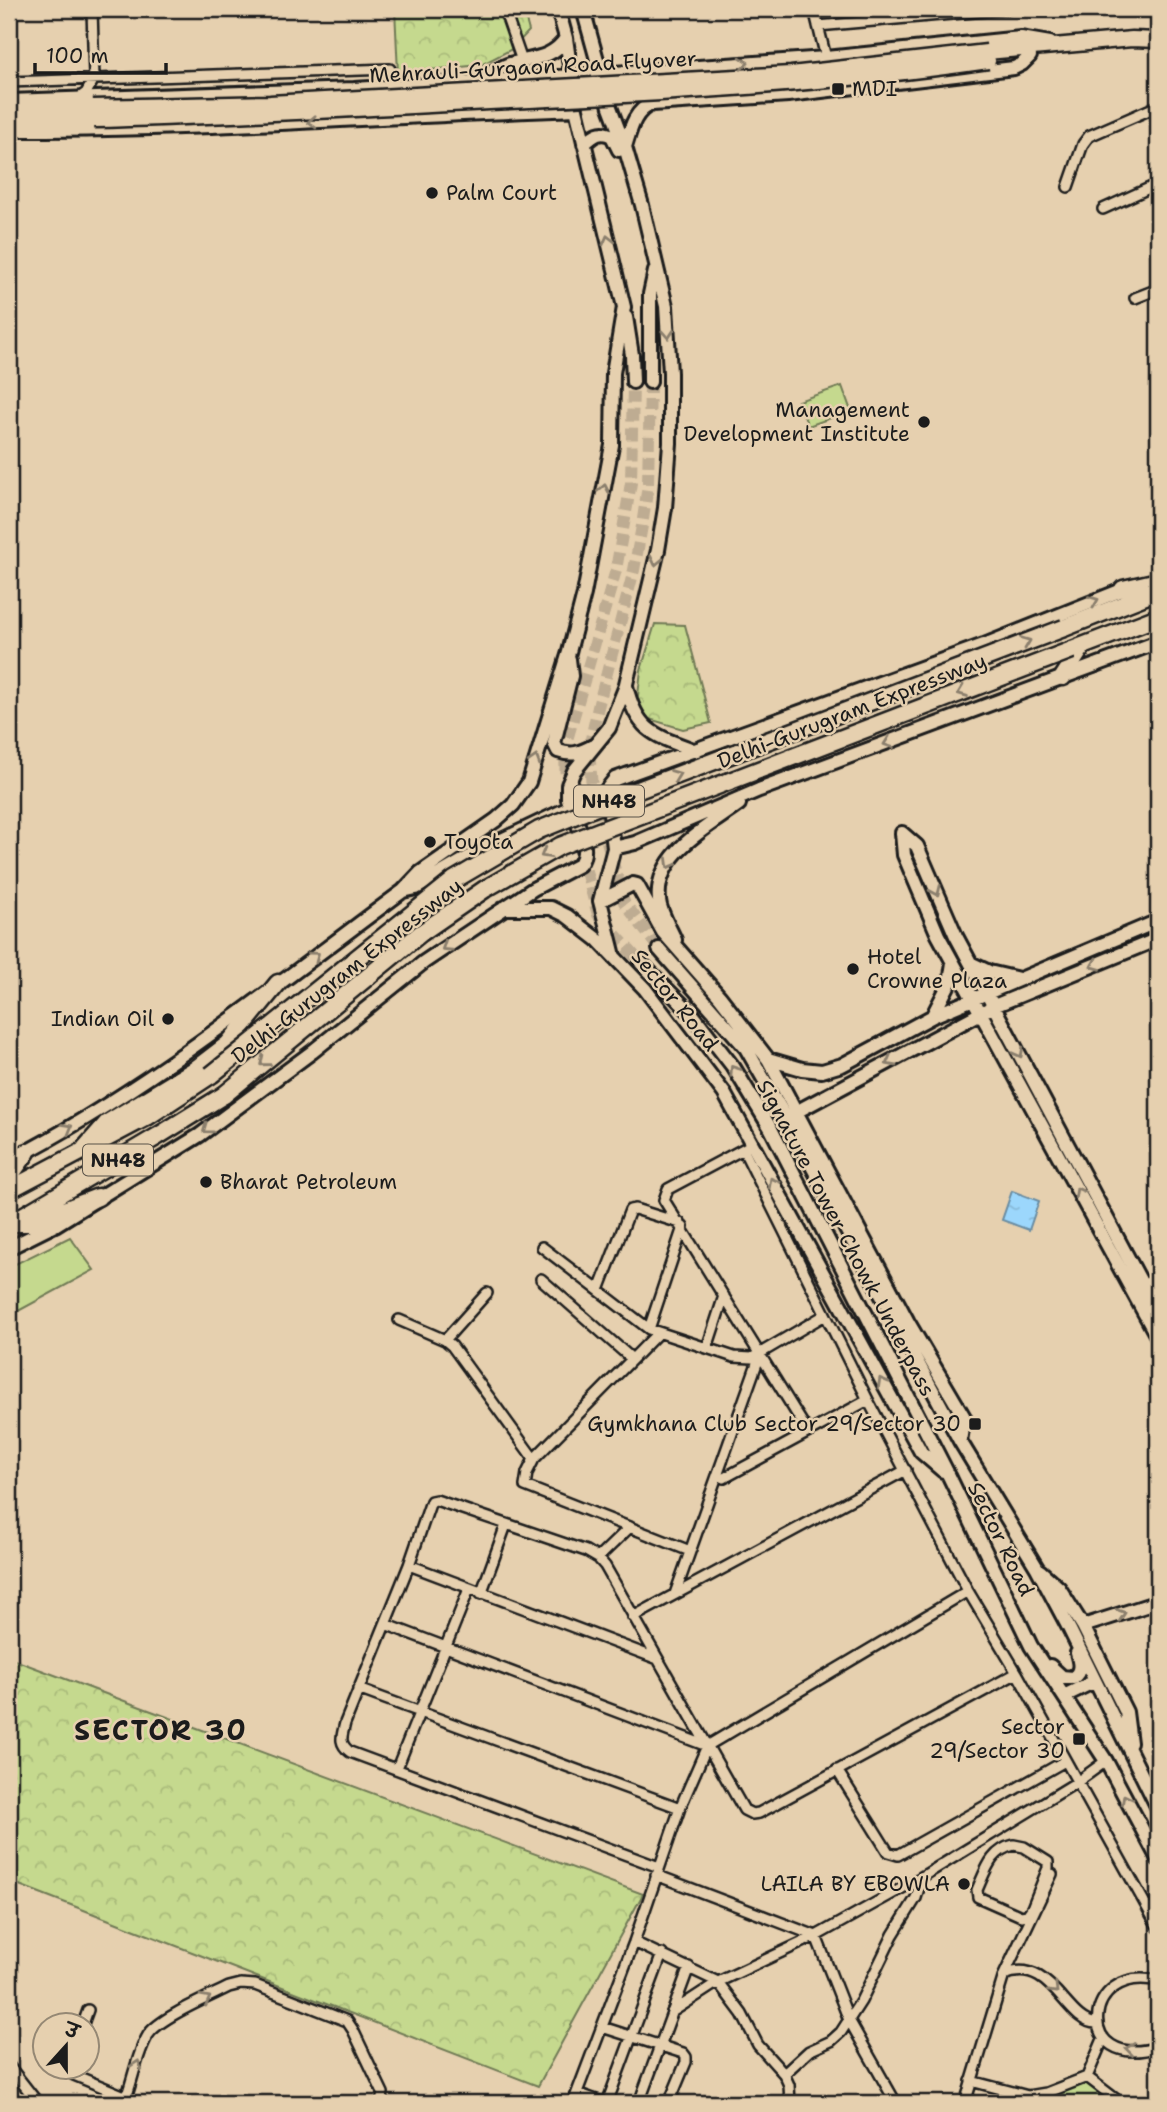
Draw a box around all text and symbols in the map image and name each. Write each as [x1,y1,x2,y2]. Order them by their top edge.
scale bar [35,32,166,76]
text: 100 m [46,42,109,70]
street label: Mehrauli-Gurgaon Road Flyover [369,44,697,90]
one-way arrow [738,56,749,71]
place label: MDI [852,75,897,103]
marker: MDI [830,81,846,97]
one-way arrow [306,115,317,130]
place label: Palm Court [446,179,557,207]
marker: Palm Court [424,185,440,201]
one-way arrow [601,235,616,247]
one-way arrow [660,329,675,340]
place label: Management Development Institute [684,396,910,448]
marker: Management Development Institute [916,414,932,430]
one-way arrow [595,483,610,495]
one-way arrow [650,555,664,567]
one-way arrow [1086,595,1099,609]
one-way arrow [1019,636,1032,650]
street label: Delhi-Gurugram Expressway [713,647,991,775]
one-way arrow [957,683,969,697]
one-way arrow [882,734,894,748]
one-way arrow [527,755,542,767]
one-way arrow [669,770,681,784]
road number: NH48 [574,786,644,816]
place label: Toyota [444,828,513,856]
marker: Toyota [422,834,438,850]
one-way arrow [540,846,553,859]
one-way arrow [665,857,678,870]
street label: Delhi-Gurugram Expressway [226,872,468,1070]
one-way arrow [928,884,942,896]
one-way arrow [441,939,454,952]
street label: Sector Road [625,943,725,1057]
place label: Hotel Crowne Plaza [867,943,1007,995]
one-way arrow [307,952,320,964]
one-way arrow [1090,956,1102,970]
marker: Hotel Crowne Plaza [845,961,861,977]
place label: Indian Oil [51,1005,155,1033]
marker: Indian Oil [160,1011,176,1027]
one-way arrow [1011,1045,1024,1058]
one-way arrow [884,1053,897,1067]
one-way arrow [260,1054,273,1066]
one-way arrow [729,1064,742,1077]
street label: Signature Tower Chowk Underpass [750,1075,942,1401]
one-way arrow [202,1121,215,1133]
one-way arrow [61,1123,74,1136]
road number: NH48 [83,1144,153,1176]
place label: Bharat Petroleum [220,1168,397,1196]
marker: Bharat Petroleum [198,1174,214,1190]
one-way arrow [768,1177,781,1190]
one-way arrow [1074,1186,1087,1199]
one-way arrow [877,1376,890,1389]
place label: Gymkhana Club Sector 29/Sector 30 [587,1410,961,1438]
marker: Gymkhana Club Sector 29/Sector 30 [967,1416,983,1432]
street label: Sector Road [961,1477,1041,1601]
one-way arrow [1114,1608,1126,1622]
district label: SECTOR 30 [74,1711,248,1749]
place label: Sector 29/Sector 30 [929,1713,1065,1765]
marker: Sector 29/Sector 30 [1071,1731,1087,1747]
one-way arrow [1121,1793,1134,1806]
place label: LAILA BY EBOWLA [760,1870,950,1898]
marker: LAILA BY EBOWLA [956,1876,972,1892]
one-way arrow [1046,1981,1059,1994]
one-way arrow [199,1994,211,2007]
north arrow [32,2010,102,2080]
text: उ [60,2016,84,2045]
one-way arrow [1124,2042,1136,2057]
one-way arrow [129,2060,143,2072]

